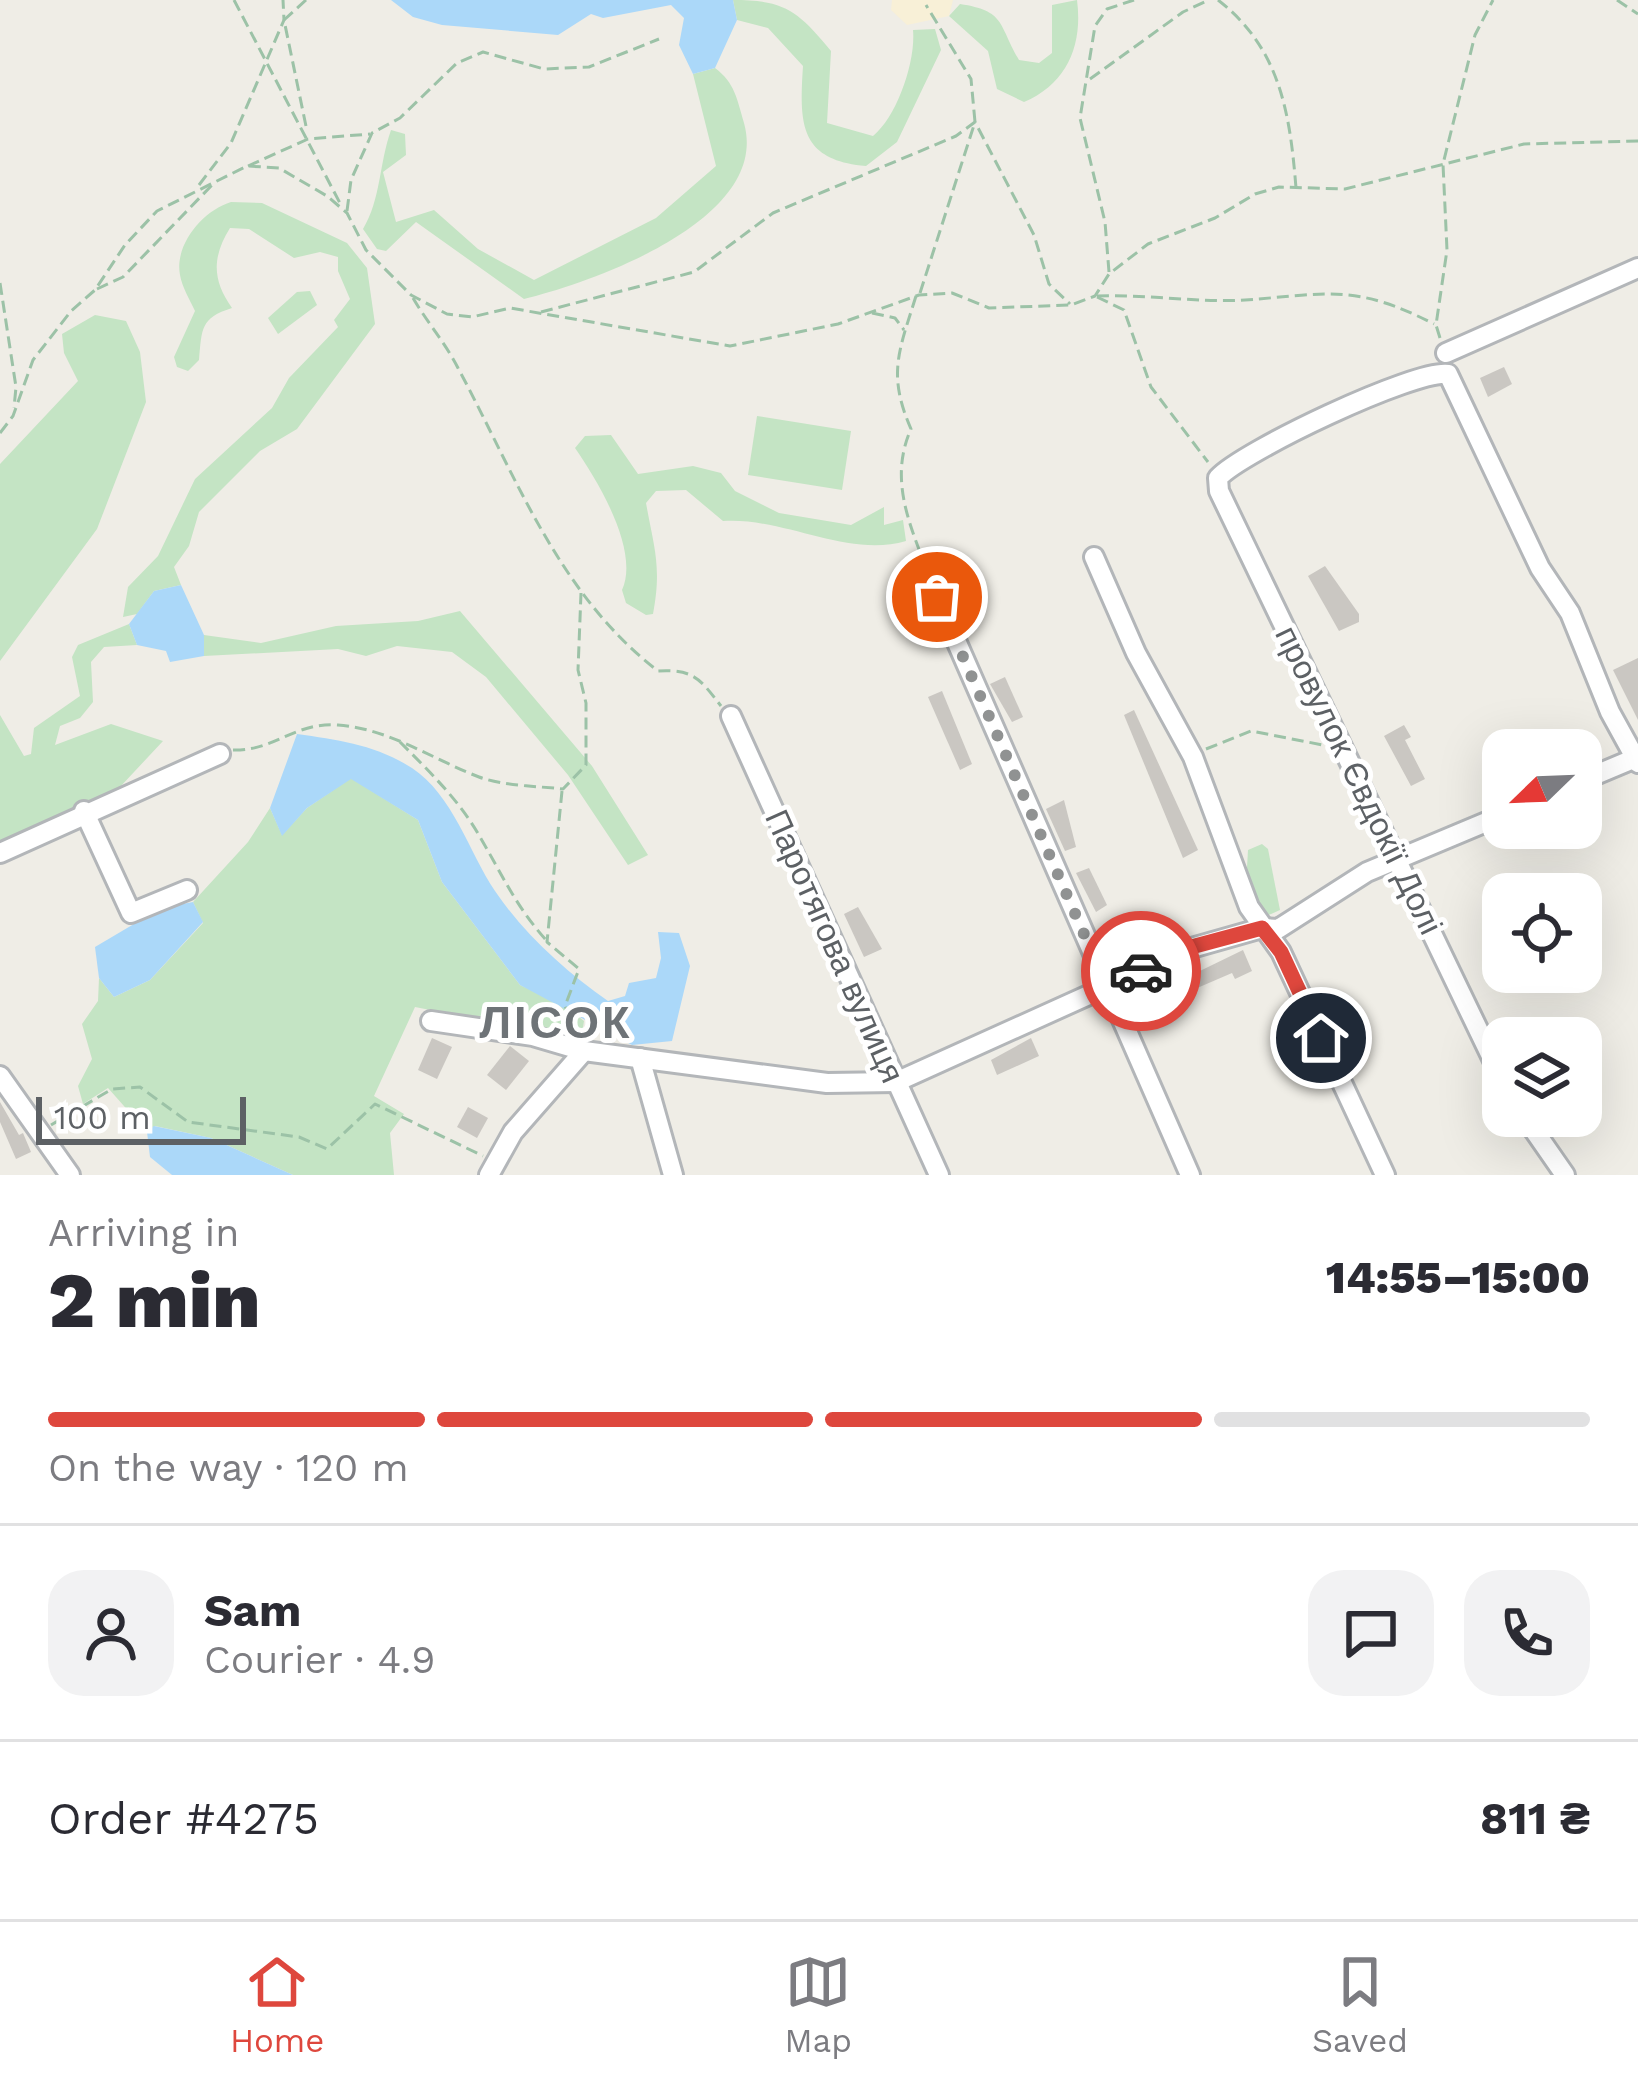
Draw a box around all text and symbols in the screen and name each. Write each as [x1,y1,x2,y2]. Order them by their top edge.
pin [886,546,988,648]
icon: bag [904,564,970,630]
street label: провулок Євдокії Долі [1267,619,1451,941]
north arrow [1482,729,1602,849]
map controls [1482,729,1602,1137]
street label: Паротягова вулиця [757,804,913,1088]
button: locate [1482,873,1602,993]
courier [1081,911,1201,1031]
icon: car [1108,938,1174,1004]
pin [1270,987,1372,1089]
district label: ЛІСОК [480,996,632,1049]
icon: home [1288,1005,1354,1071]
button: layers [1482,1017,1602,1137]
scale bar [36,1091,246,1144]
text: 100 m [54,1098,151,1137]
text: Arriving in [48,1210,239,1255]
text: 14:55–15:00 [1326,1251,1590,1304]
text: 2 min [48,1254,261,1346]
text: On the way · 120 m [48,1445,409,1490]
button: person [48,1570,174,1696]
button: chat [1308,1570,1434,1696]
button: phone [1464,1570,1590,1696]
text: Sam [204,1584,301,1637]
text: Courier · 4.9 [204,1637,435,1682]
text: Order #4275 [48,1792,319,1845]
text: 811 ₴ [1480,1792,1590,1845]
tab: Home [230,1949,324,2060]
tab: Map [785,1949,852,2060]
tab: Saved [1312,1949,1408,2060]

